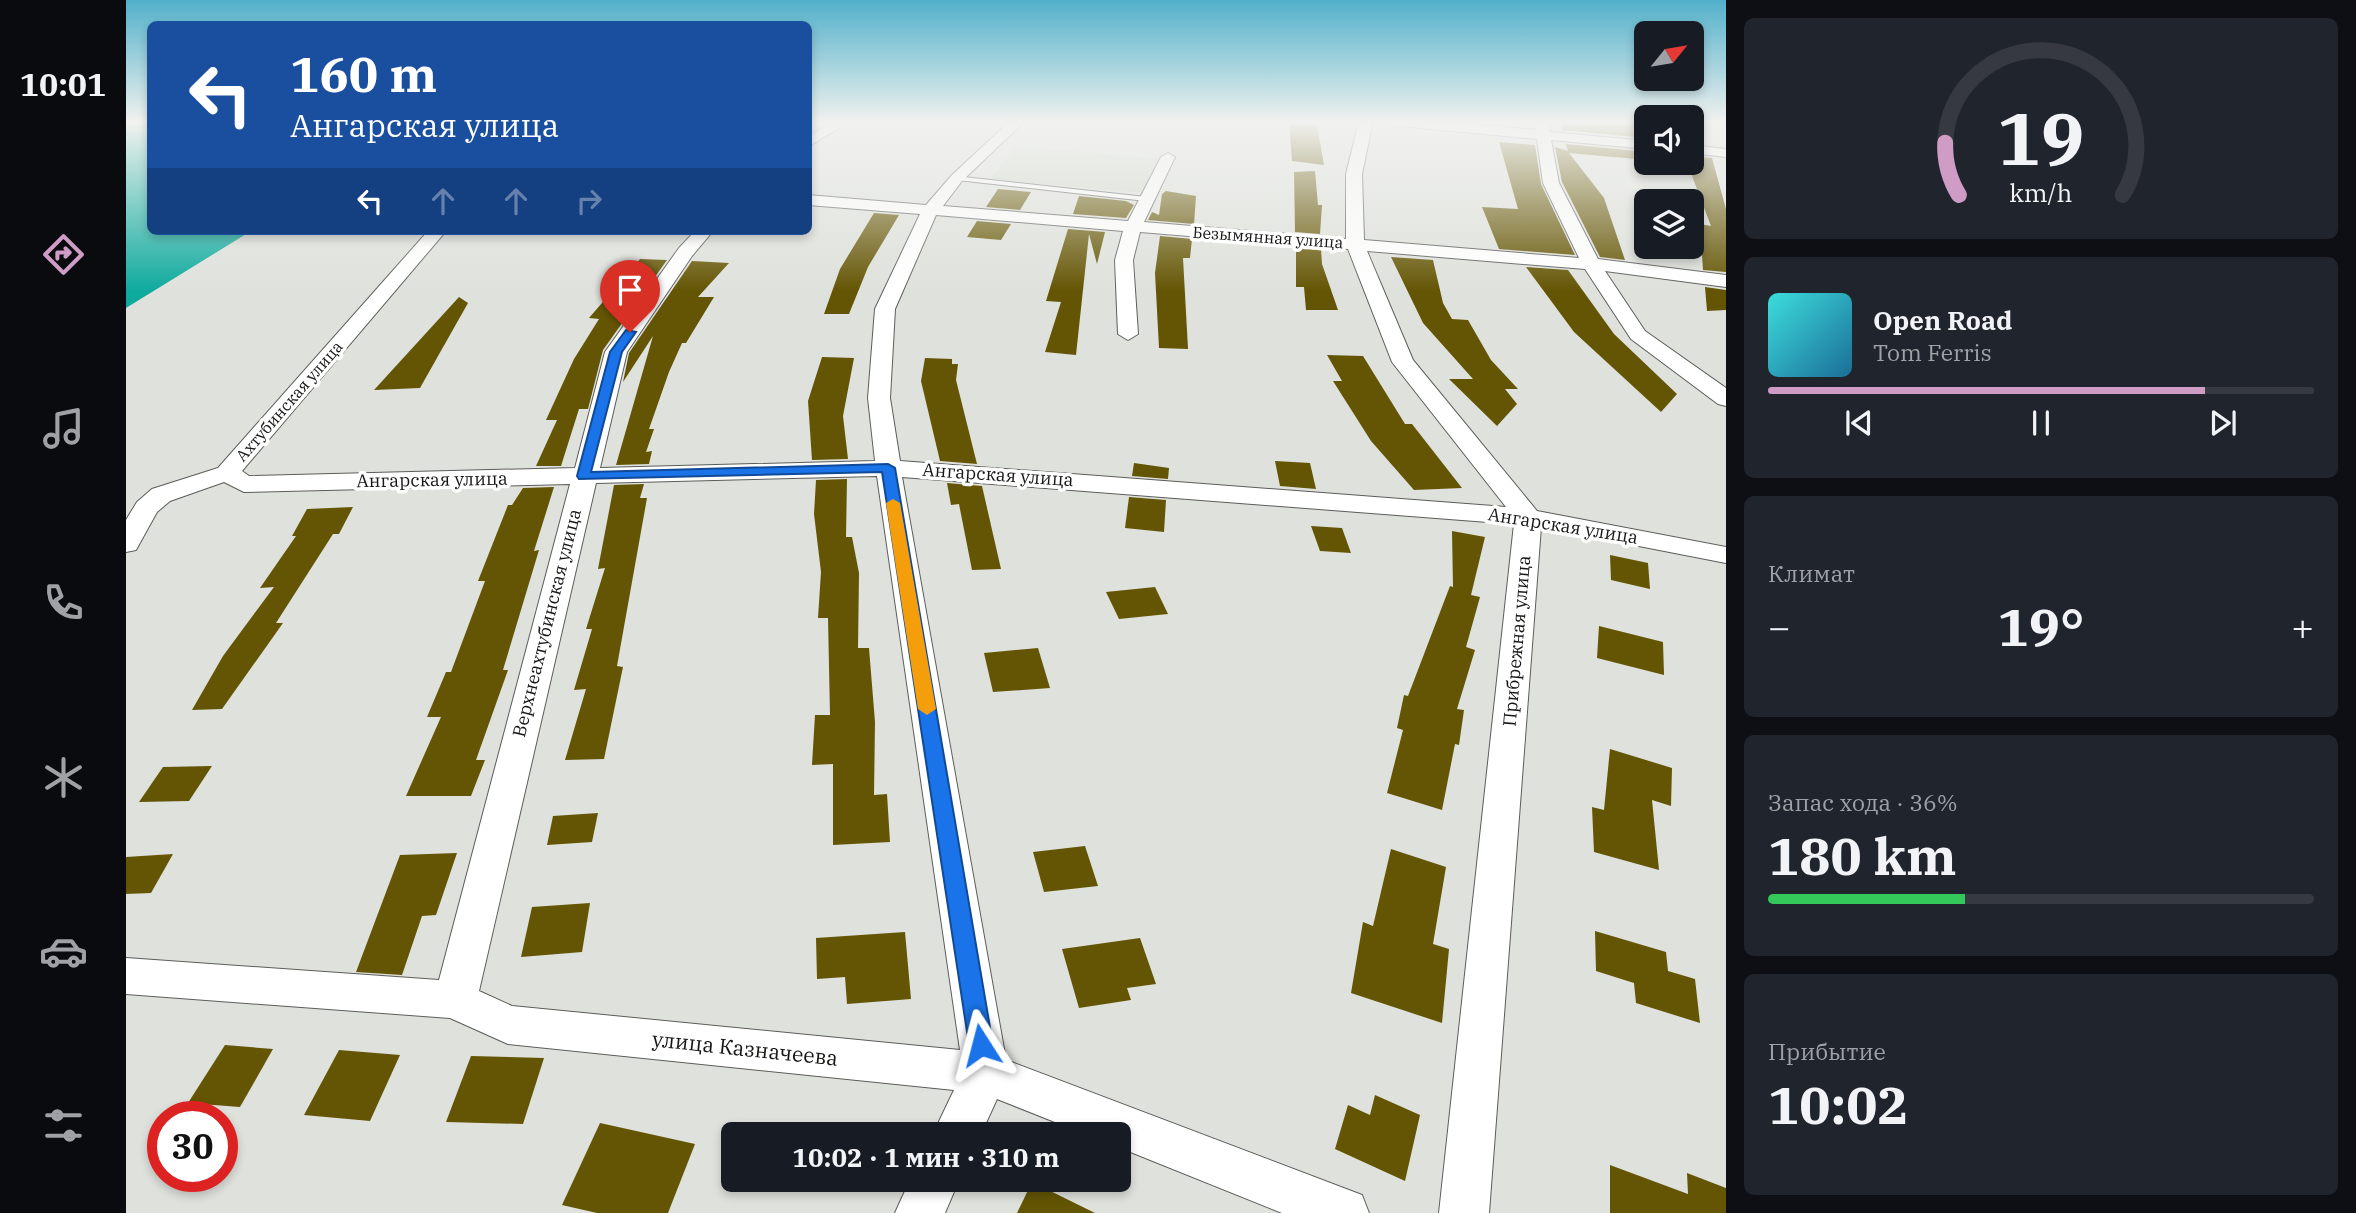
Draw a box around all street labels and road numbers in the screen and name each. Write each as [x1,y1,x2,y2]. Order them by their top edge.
street label: Безымянная улица [1192,222,1344,252]
street label: Ахтубинская улица [231,336,347,465]
street label: Ангарская улица [922,458,1075,491]
street label: Ангарская улица [356,467,508,492]
street label: Ангарская улица [1486,502,1640,549]
street label: Верхнеахтубинская улица [507,506,586,739]
street label: Прибрежная улица [1498,554,1535,727]
street label: улица Казначеева [651,1024,839,1072]

